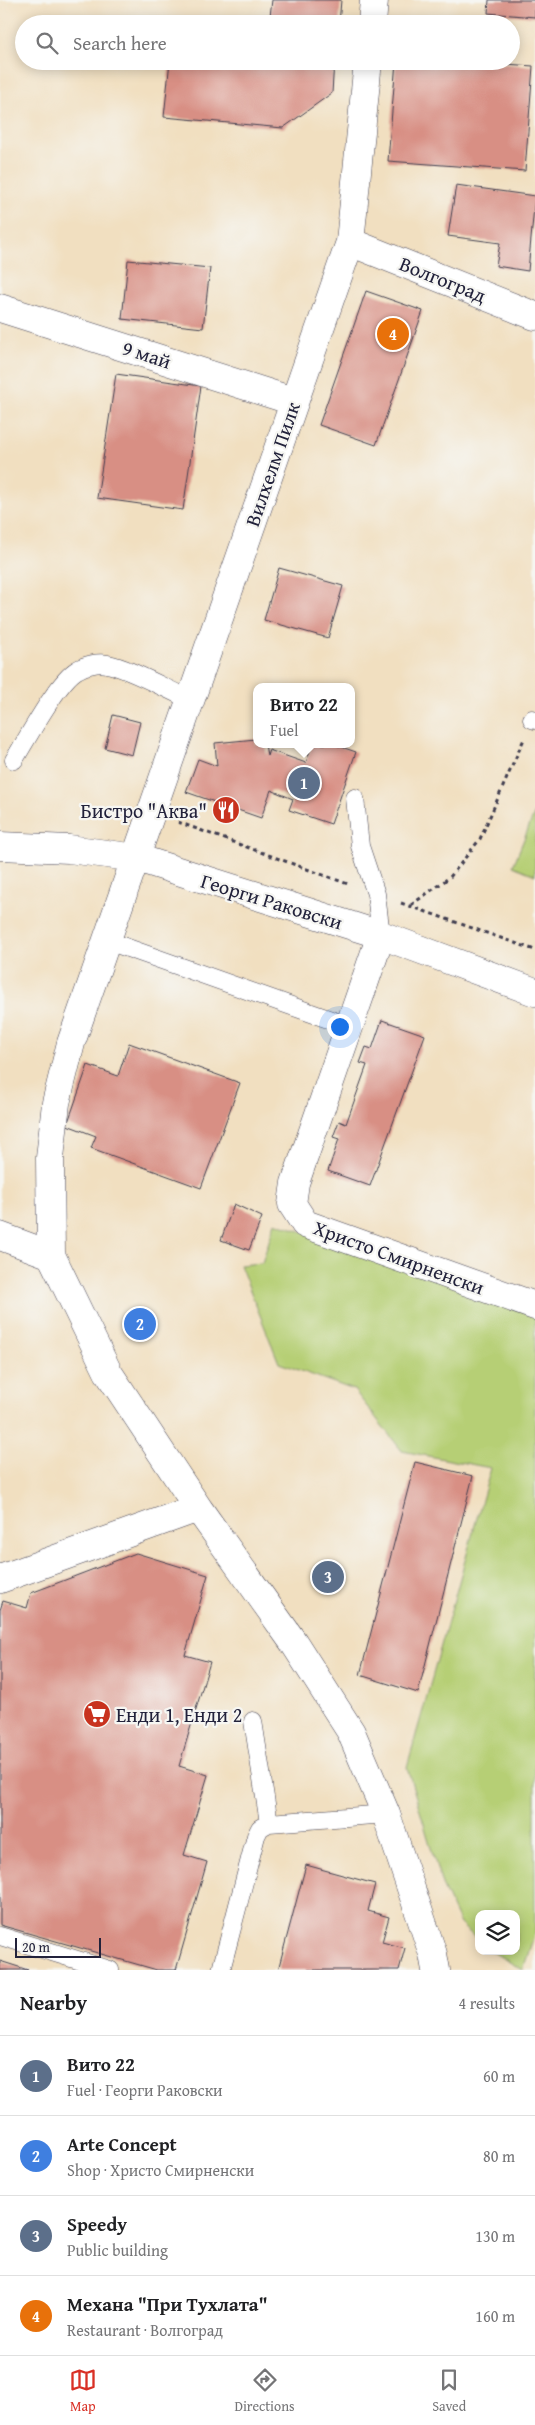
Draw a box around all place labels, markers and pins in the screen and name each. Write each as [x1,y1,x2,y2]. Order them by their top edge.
pin: 4 [377,315,409,353]
pin: 1 [288,764,320,802]
restaurant icon: Бистро "Аква" [211,795,241,825]
place label: Бистро "Аква" [80,796,207,825]
pin: 2 [124,1305,156,1343]
pin: 3 [312,1558,344,1596]
supermarket icon: Енди 1, Енди 2 [82,1699,112,1729]
place label: Енди 1, Енди 2 [116,1700,242,1729]

